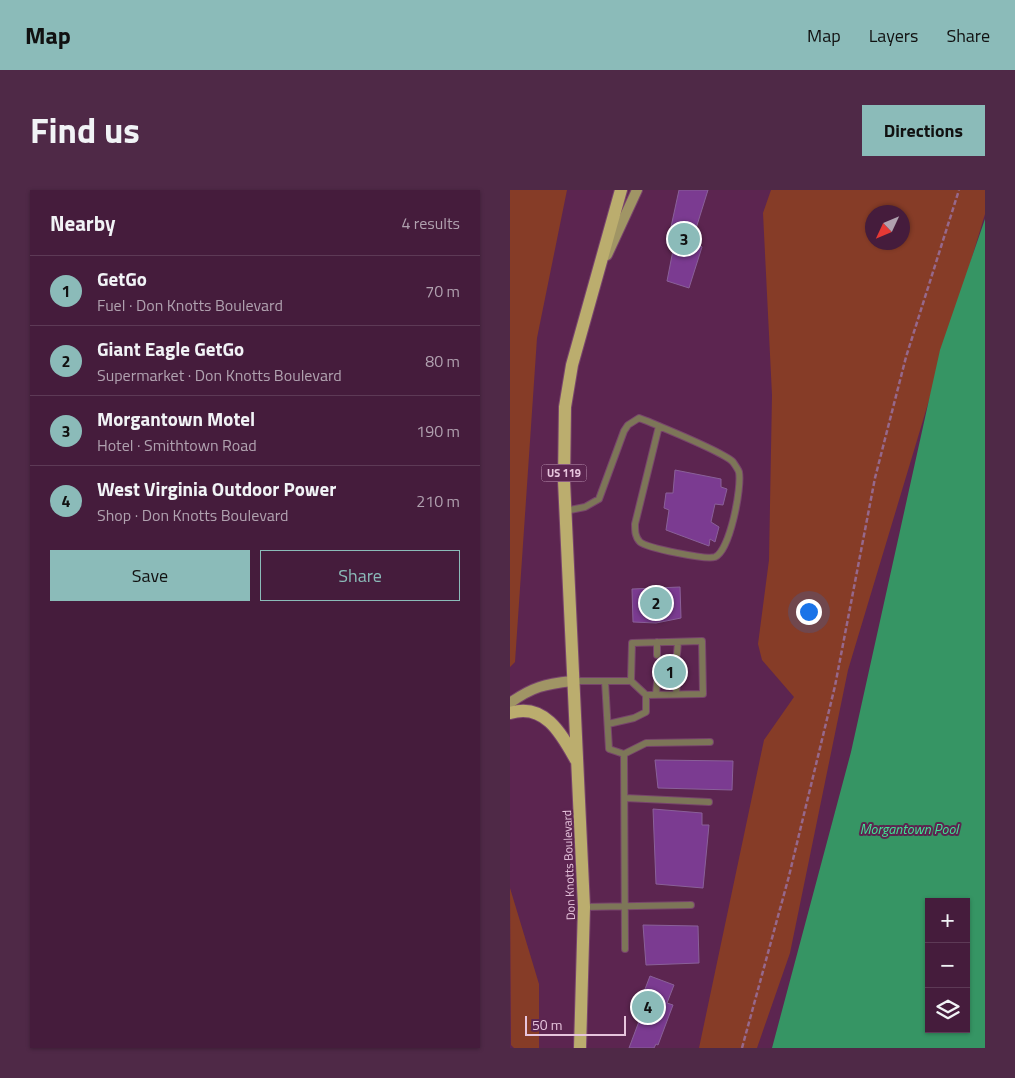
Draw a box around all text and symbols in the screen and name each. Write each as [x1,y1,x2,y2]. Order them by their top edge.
text: Map [25,17,71,53]
text: Map [807,22,841,49]
text: Layers [869,22,918,49]
text: Share [946,22,990,49]
text: Find us [30,103,140,157]
button: Directions [862,105,985,156]
north arrow [865,205,910,250]
text: Nearby [50,207,115,239]
text: 4 results [401,211,460,235]
pin: 3 [668,220,700,258]
text: GetGo [97,264,147,293]
text: 1 [62,279,70,303]
text: 70 m [425,279,460,303]
text: Fuel · Don Knotts Boulevard [97,293,283,317]
text: Giant Eagle GetGo [97,334,244,363]
text: 2 [62,349,70,373]
text: 80 m [425,349,460,373]
text: Supermarket · Don Knotts Boulevard [97,363,342,387]
text: Morgantown Motel [97,404,255,433]
text: 3 [62,419,70,443]
text: 190 m [416,419,460,443]
text: Hotel · Smithtown Road [97,433,257,457]
road number: US 119 [542,464,586,482]
text: West Virginia Outdoor Power [97,474,336,503]
text: 4 [62,489,70,513]
text: 210 m [416,489,460,513]
text: Shop · Don Knotts Boulevard [97,503,289,527]
button: Save [50,550,250,601]
button: Share [260,550,460,601]
pin: 2 [640,584,672,622]
your location [796,599,822,625]
pin: 1 [654,653,686,691]
street label: Don Knotts Boulevard [557,810,580,920]
water label: Morgantown Pool [860,818,960,839]
map controls [925,898,970,1033]
button: + [925,898,970,943]
button: − [925,943,970,988]
pin: 4 [632,988,664,1026]
button: layers [925,988,970,1033]
scale bar [525,1013,626,1036]
text: 50 m [532,1014,562,1035]

